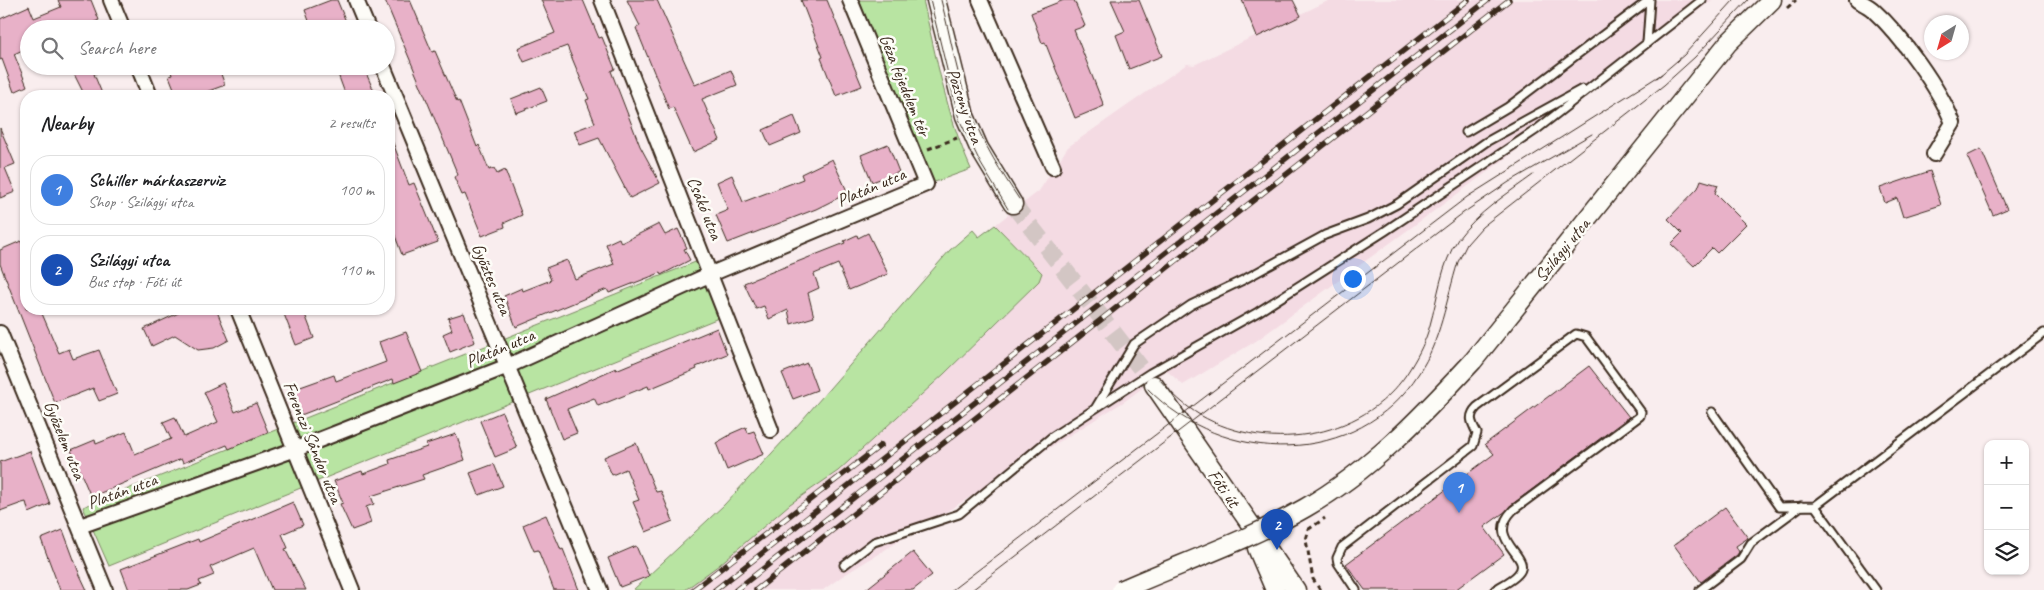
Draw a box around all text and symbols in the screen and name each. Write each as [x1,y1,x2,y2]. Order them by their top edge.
north arrow [1924,15,1969,60]
search box [20,20,395,75]
street label: Géza fejedelem tér [875,31,936,141]
icon: search [38,34,66,62]
text: Search here [78,36,155,60]
street label: Pozsony utca [942,65,988,148]
text: Nearby [40,110,93,136]
text: 2 results [328,113,375,133]
street label: Platán utca [833,162,910,211]
text: Schiller márkaszerviz [88,168,224,192]
street label: Csákó utca [682,173,728,244]
text: 1 [53,180,61,200]
text: 100 m [340,180,374,200]
text: Shop · Szilágyi utca [88,192,193,212]
street label: Szilágyi utca [1530,212,1595,286]
street label: Győztes utca [467,240,518,320]
text: Szilágyi utca [88,248,169,272]
text: 2 [53,260,61,280]
text: 110 m [340,260,374,280]
your location [1340,266,1366,292]
text: Bus stop · Fóti út [88,272,181,292]
street label: Platán utca [462,323,539,372]
street label: Ferenczi Sándor utca [279,378,348,508]
street label: Győzelem utca [39,397,91,484]
map controls [1984,440,2029,575]
button: + [1984,440,2029,485]
street label: Fóti út [1203,465,1246,513]
street label: Platán utca [84,468,161,514]
pin: 1 [1443,472,1475,513]
button: − [1984,485,2029,530]
pin: 2 [1261,509,1293,550]
button: layers [1984,530,2029,575]

